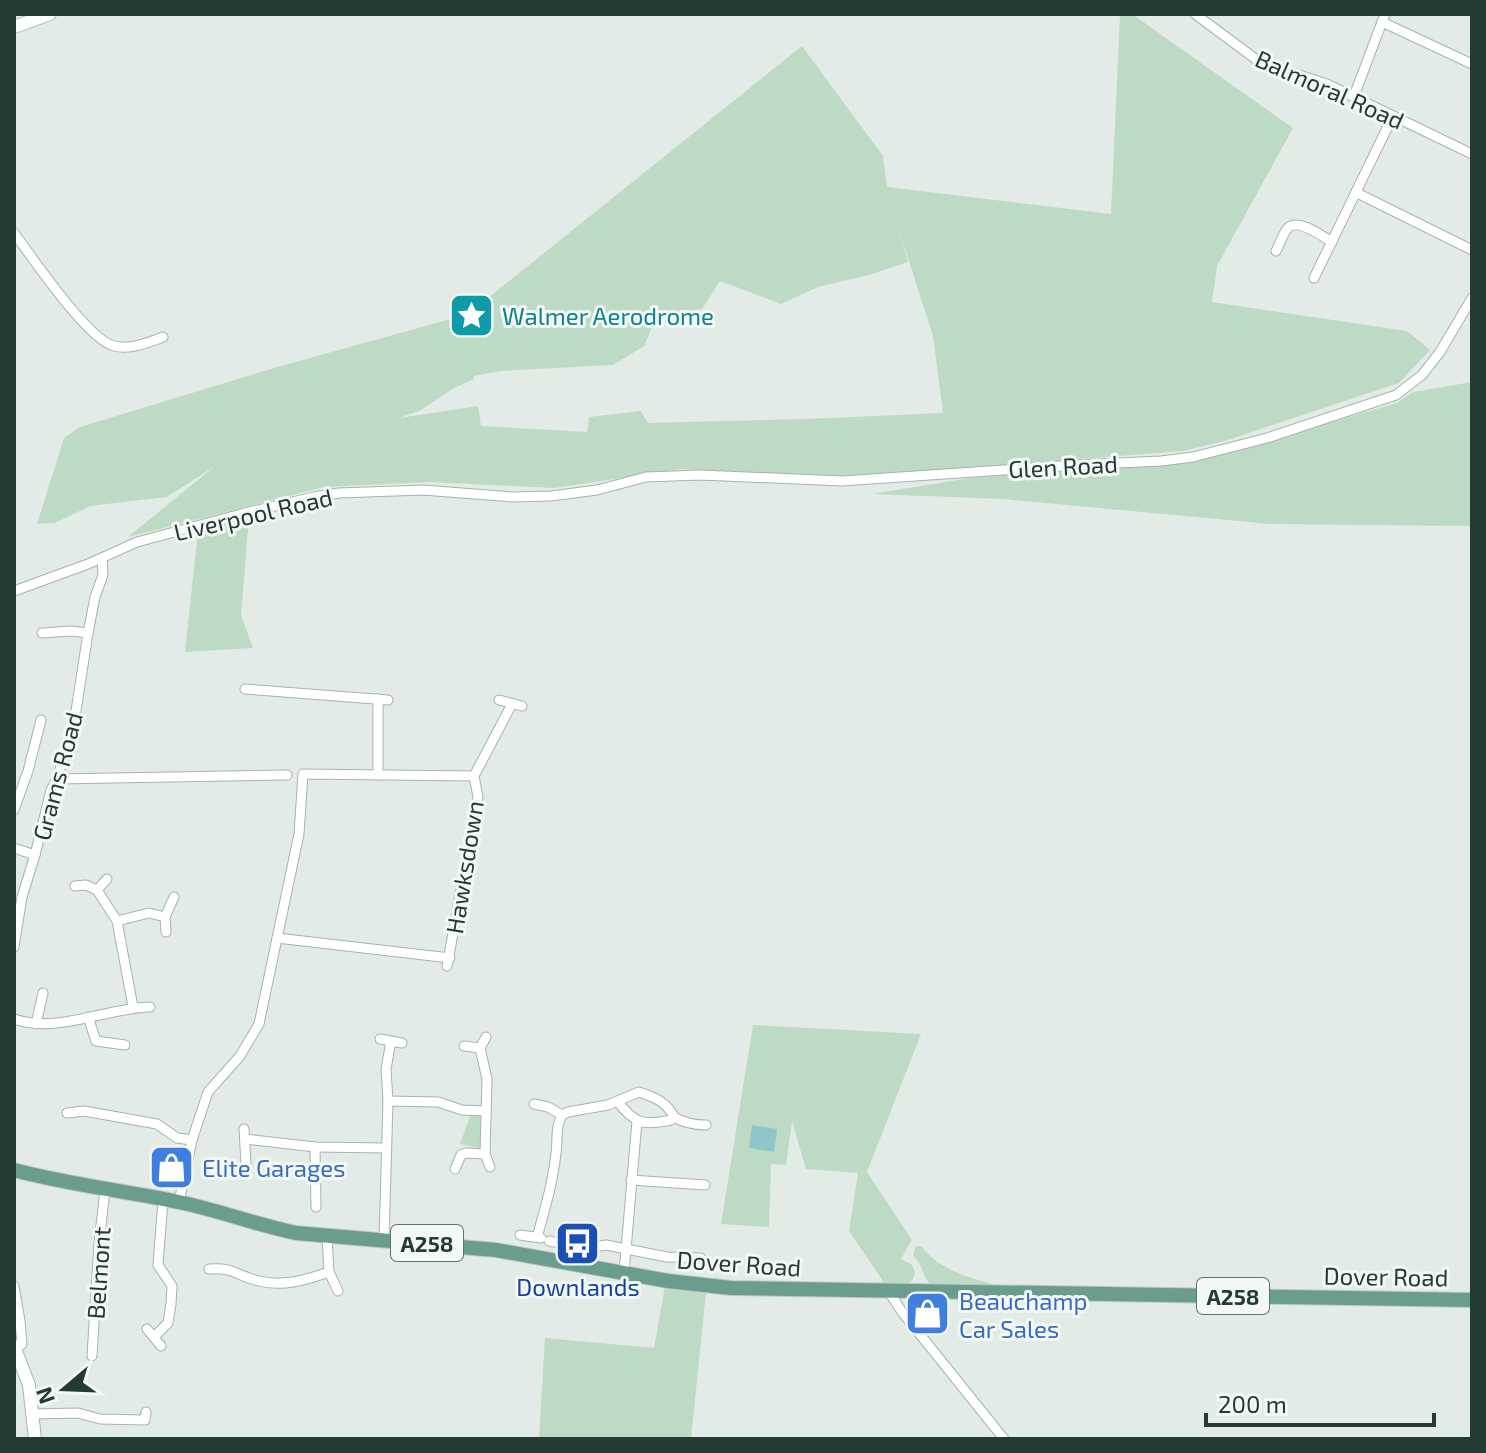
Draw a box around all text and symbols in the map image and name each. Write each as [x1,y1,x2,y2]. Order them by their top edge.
street label: Balmoral Road [1251,43,1409,135]
place icon: Walmer Aerodrome [447,291,495,339]
place label: Walmer Aerodrome [502,301,714,330]
street label: Glen Road [1007,449,1119,483]
street label: Liverpool Road [171,482,335,546]
street label: Grams Road [26,709,88,843]
street label: Hawksdown [439,798,489,936]
shop icon: Elite Garages [147,1143,195,1191]
place label: Elite Garages [202,1153,345,1182]
bus stop icon: Downlands [554,1220,602,1268]
road number: A258 [391,1225,463,1261]
street label: Belmont [80,1226,116,1320]
street label: Dover Road [676,1244,802,1282]
street label: Dover Road [1323,1260,1449,1292]
place label: Downlands [516,1272,640,1301]
road number: A258 [1197,1278,1269,1314]
place label: Beauchamp Car Sales [959,1286,1087,1343]
shop icon: Beauchamp Car Sales [904,1290,952,1338]
north arrow [24,1349,104,1429]
scale bar [1206,1377,1434,1427]
text: N [29,1384,59,1408]
text: 200 m [1218,1389,1287,1418]

